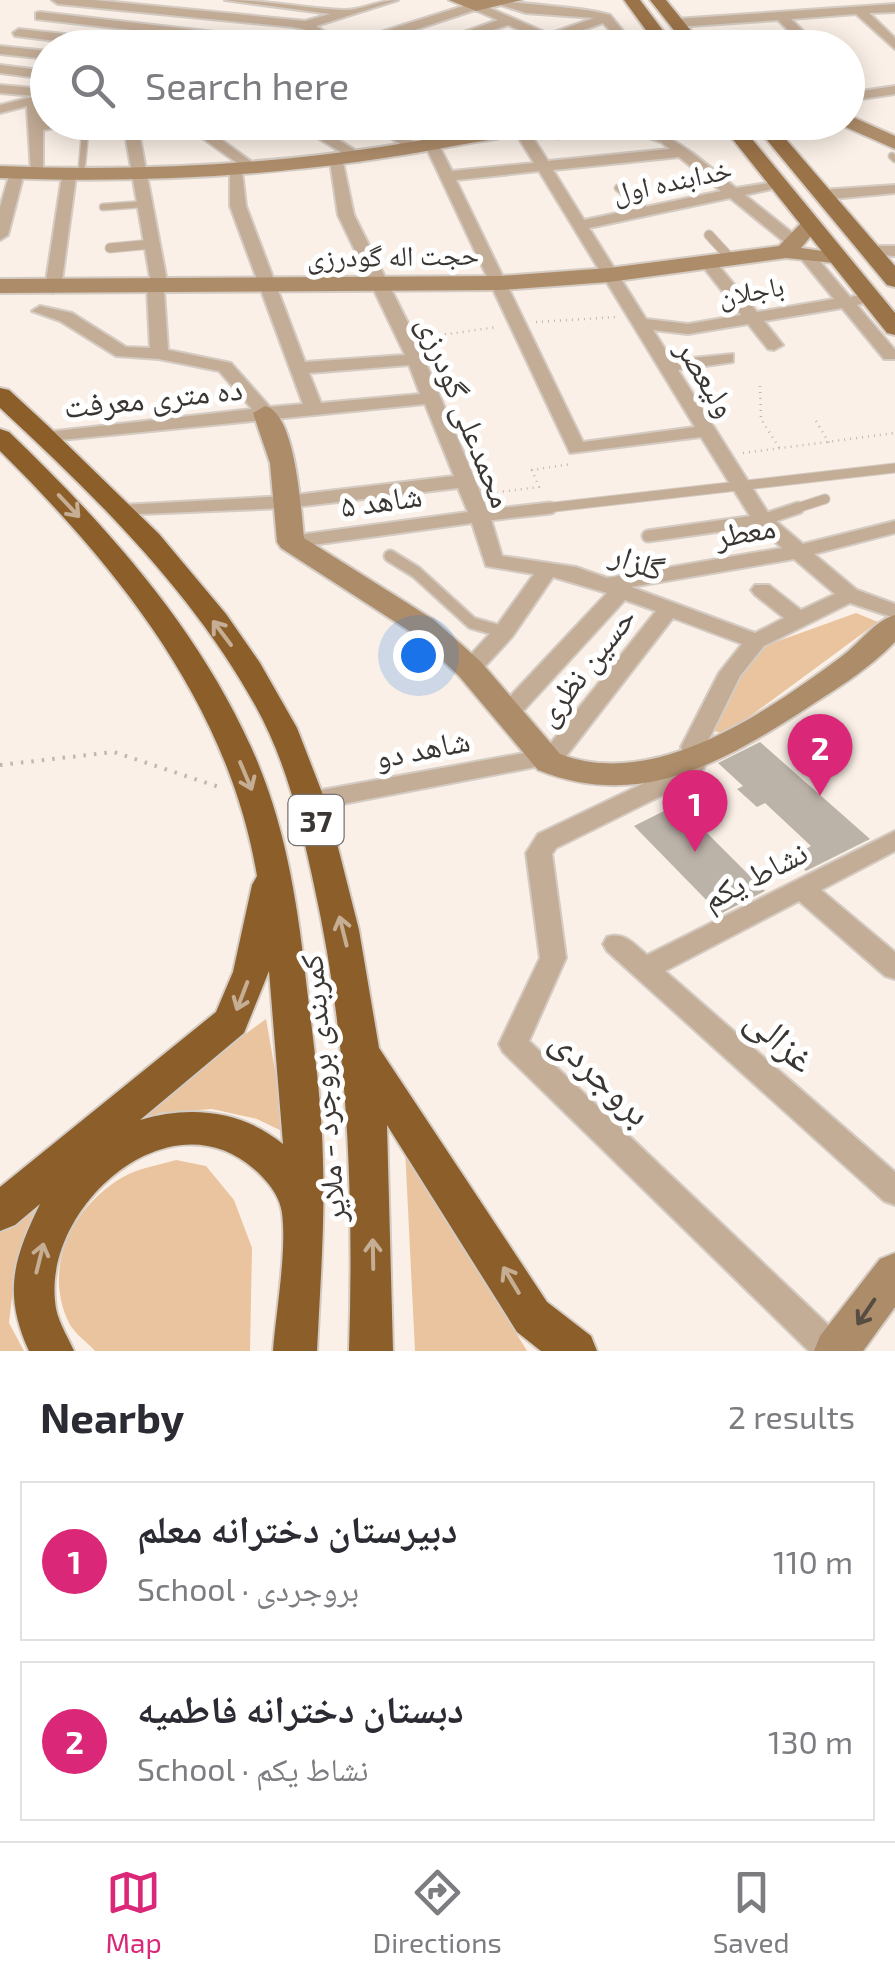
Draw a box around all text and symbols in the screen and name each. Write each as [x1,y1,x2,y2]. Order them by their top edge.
search box [30,30,865,140]
icon: search [65,58,120,113]
text: Search here [145,62,349,108]
street label: خدابنده اول [609,151,735,210]
street label: حجت اله گودرزی [307,236,479,275]
street label: باجلان [716,268,787,313]
street label: محمدعلی گودرزی [409,310,523,514]
street label: ولیعصر [668,330,746,423]
street label: ده متری معرفت [62,368,245,426]
street label: شاهد ۵ [338,474,424,524]
one-way arrow [57,493,80,518]
street label: معطر [711,506,778,555]
street label: گلزار [605,533,670,588]
street label: حسین نظری [526,598,645,734]
one-way arrow [212,620,233,647]
your location [393,630,444,681]
pin: 2 [788,714,852,796]
street label: شاهد دو [371,719,473,776]
one-way arrow [238,760,256,791]
pin: 1 [662,770,728,852]
road number: 37 [288,795,344,845]
street label: نشاط یکم [695,832,815,920]
one-way arrow [333,916,352,947]
street label: کمربندی بروجرد - ملایر [290,953,354,1226]
one-way arrow [232,979,250,1010]
street label: غزالی [736,995,826,1083]
street label: بروجردی [542,1016,663,1135]
one-way arrow [363,1238,382,1270]
one-way arrow [31,1243,50,1274]
one-way arrow [501,1266,521,1295]
one-way arrow [856,1298,877,1326]
text: Nearby [40,1391,184,1441]
text: 2 results [728,1397,855,1435]
text: دبیرستان دخترانه معلم [137,1505,458,1551]
text: 1 [68,1542,81,1580]
text: 110 m [773,1542,853,1580]
text: School · بروجردی [137,1569,359,1607]
text: دبستان دخترانه فاطمیه [137,1685,464,1731]
text: 2 [65,1722,84,1760]
text: 130 m [768,1722,853,1760]
text: School · نشاط یکم [137,1749,369,1787]
tab: Map [105,1865,162,1959]
tab: Directions [373,1865,502,1959]
tab: Saved [713,1865,790,1959]

